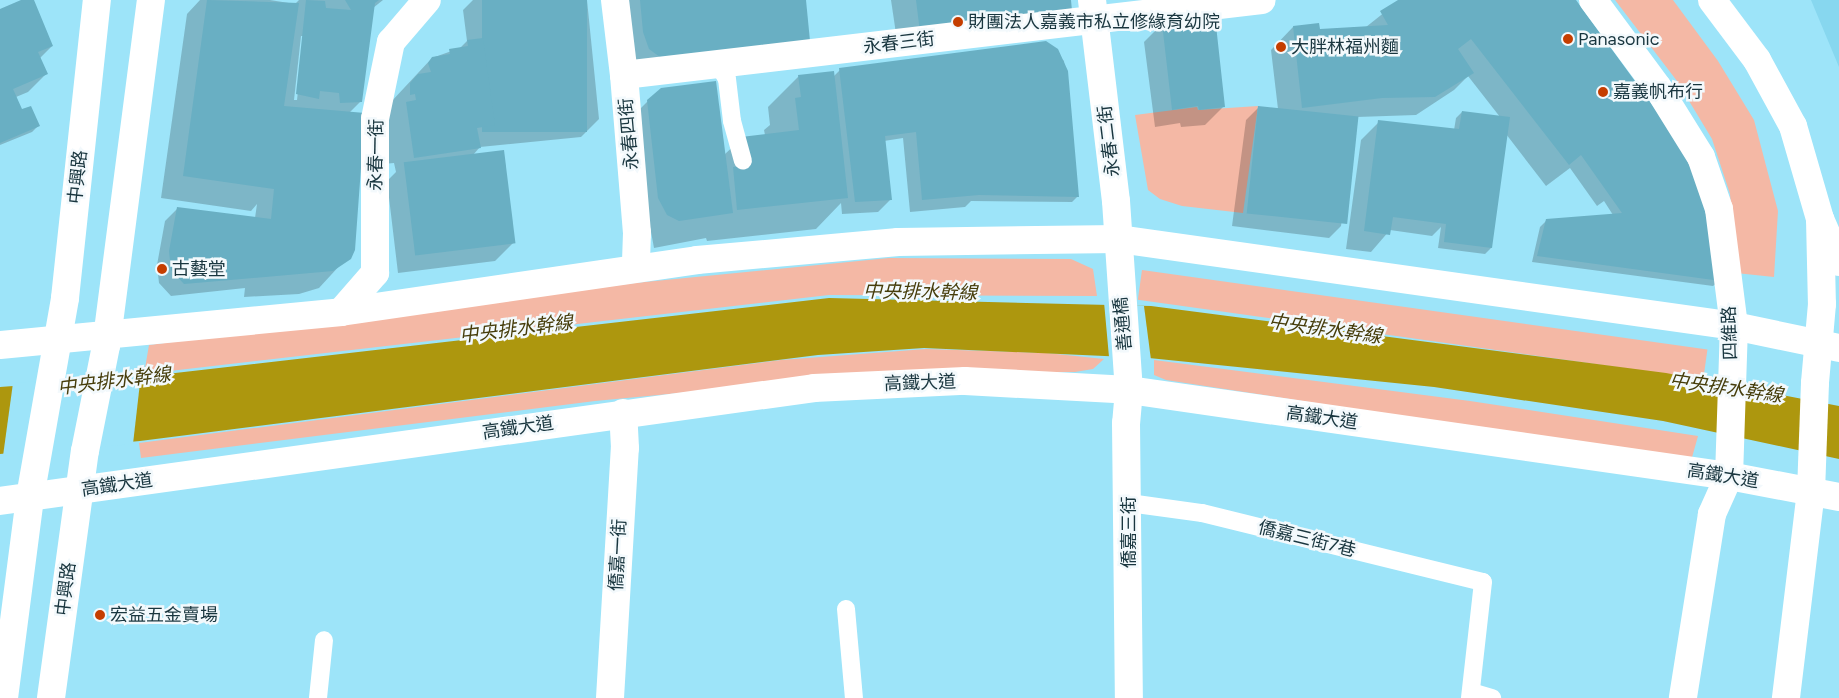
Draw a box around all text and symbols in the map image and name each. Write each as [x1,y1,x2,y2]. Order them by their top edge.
place label: 財團法人嘉義市私立修緣育幼院 [968,11,1220,33]
marker: 財團法人嘉義市私立修緣育幼院 [952,16,964,28]
street label: 永春三街 [862,28,936,58]
place label: Panasonic [1578,28,1659,50]
marker: Panasonic [1562,33,1574,45]
place label: 大胖林福州麵 [1291,36,1399,58]
marker: 大胖林福州麵 [1275,41,1287,53]
place label: 嘉義帆布行 [1613,81,1703,103]
marker: 嘉義帆布行 [1597,86,1609,98]
street label: 永春四街 [615,97,643,171]
street label: 永春二街 [1094,104,1124,178]
street label: 永春一街 [365,119,387,191]
street label: 中興路 [64,149,92,205]
place label: 古藝堂 [172,258,226,280]
marker: 古藝堂 [156,263,168,275]
water label: 中央排水幹線 [863,280,977,304]
street label: 善通橋 [1110,296,1136,352]
street label: 四維路 [1718,306,1742,360]
water label: 中央排水幹線 [1267,310,1383,348]
water label: 中央排水幹線 [458,311,574,347]
water label: 中央排水幹線 [56,363,172,399]
water label: 中央排水幹線 [1668,369,1784,407]
street label: 高鐵大道 [884,371,956,395]
street label: 高鐵大道 [1285,402,1359,434]
street label: 高鐵大道 [481,412,555,444]
street label: 高鐵大道 [1686,460,1760,492]
street label: 高鐵大道 [80,469,154,501]
street label: 僑嘉三街 [1118,496,1140,568]
street label: 僑嘉三街7巷 [1256,516,1358,562]
street label: 僑嘉一街 [605,518,631,592]
street label: 中興路 [52,561,80,617]
place label: 宏益五金賣場 [110,604,218,626]
marker: 宏益五金賣場 [94,609,106,621]

